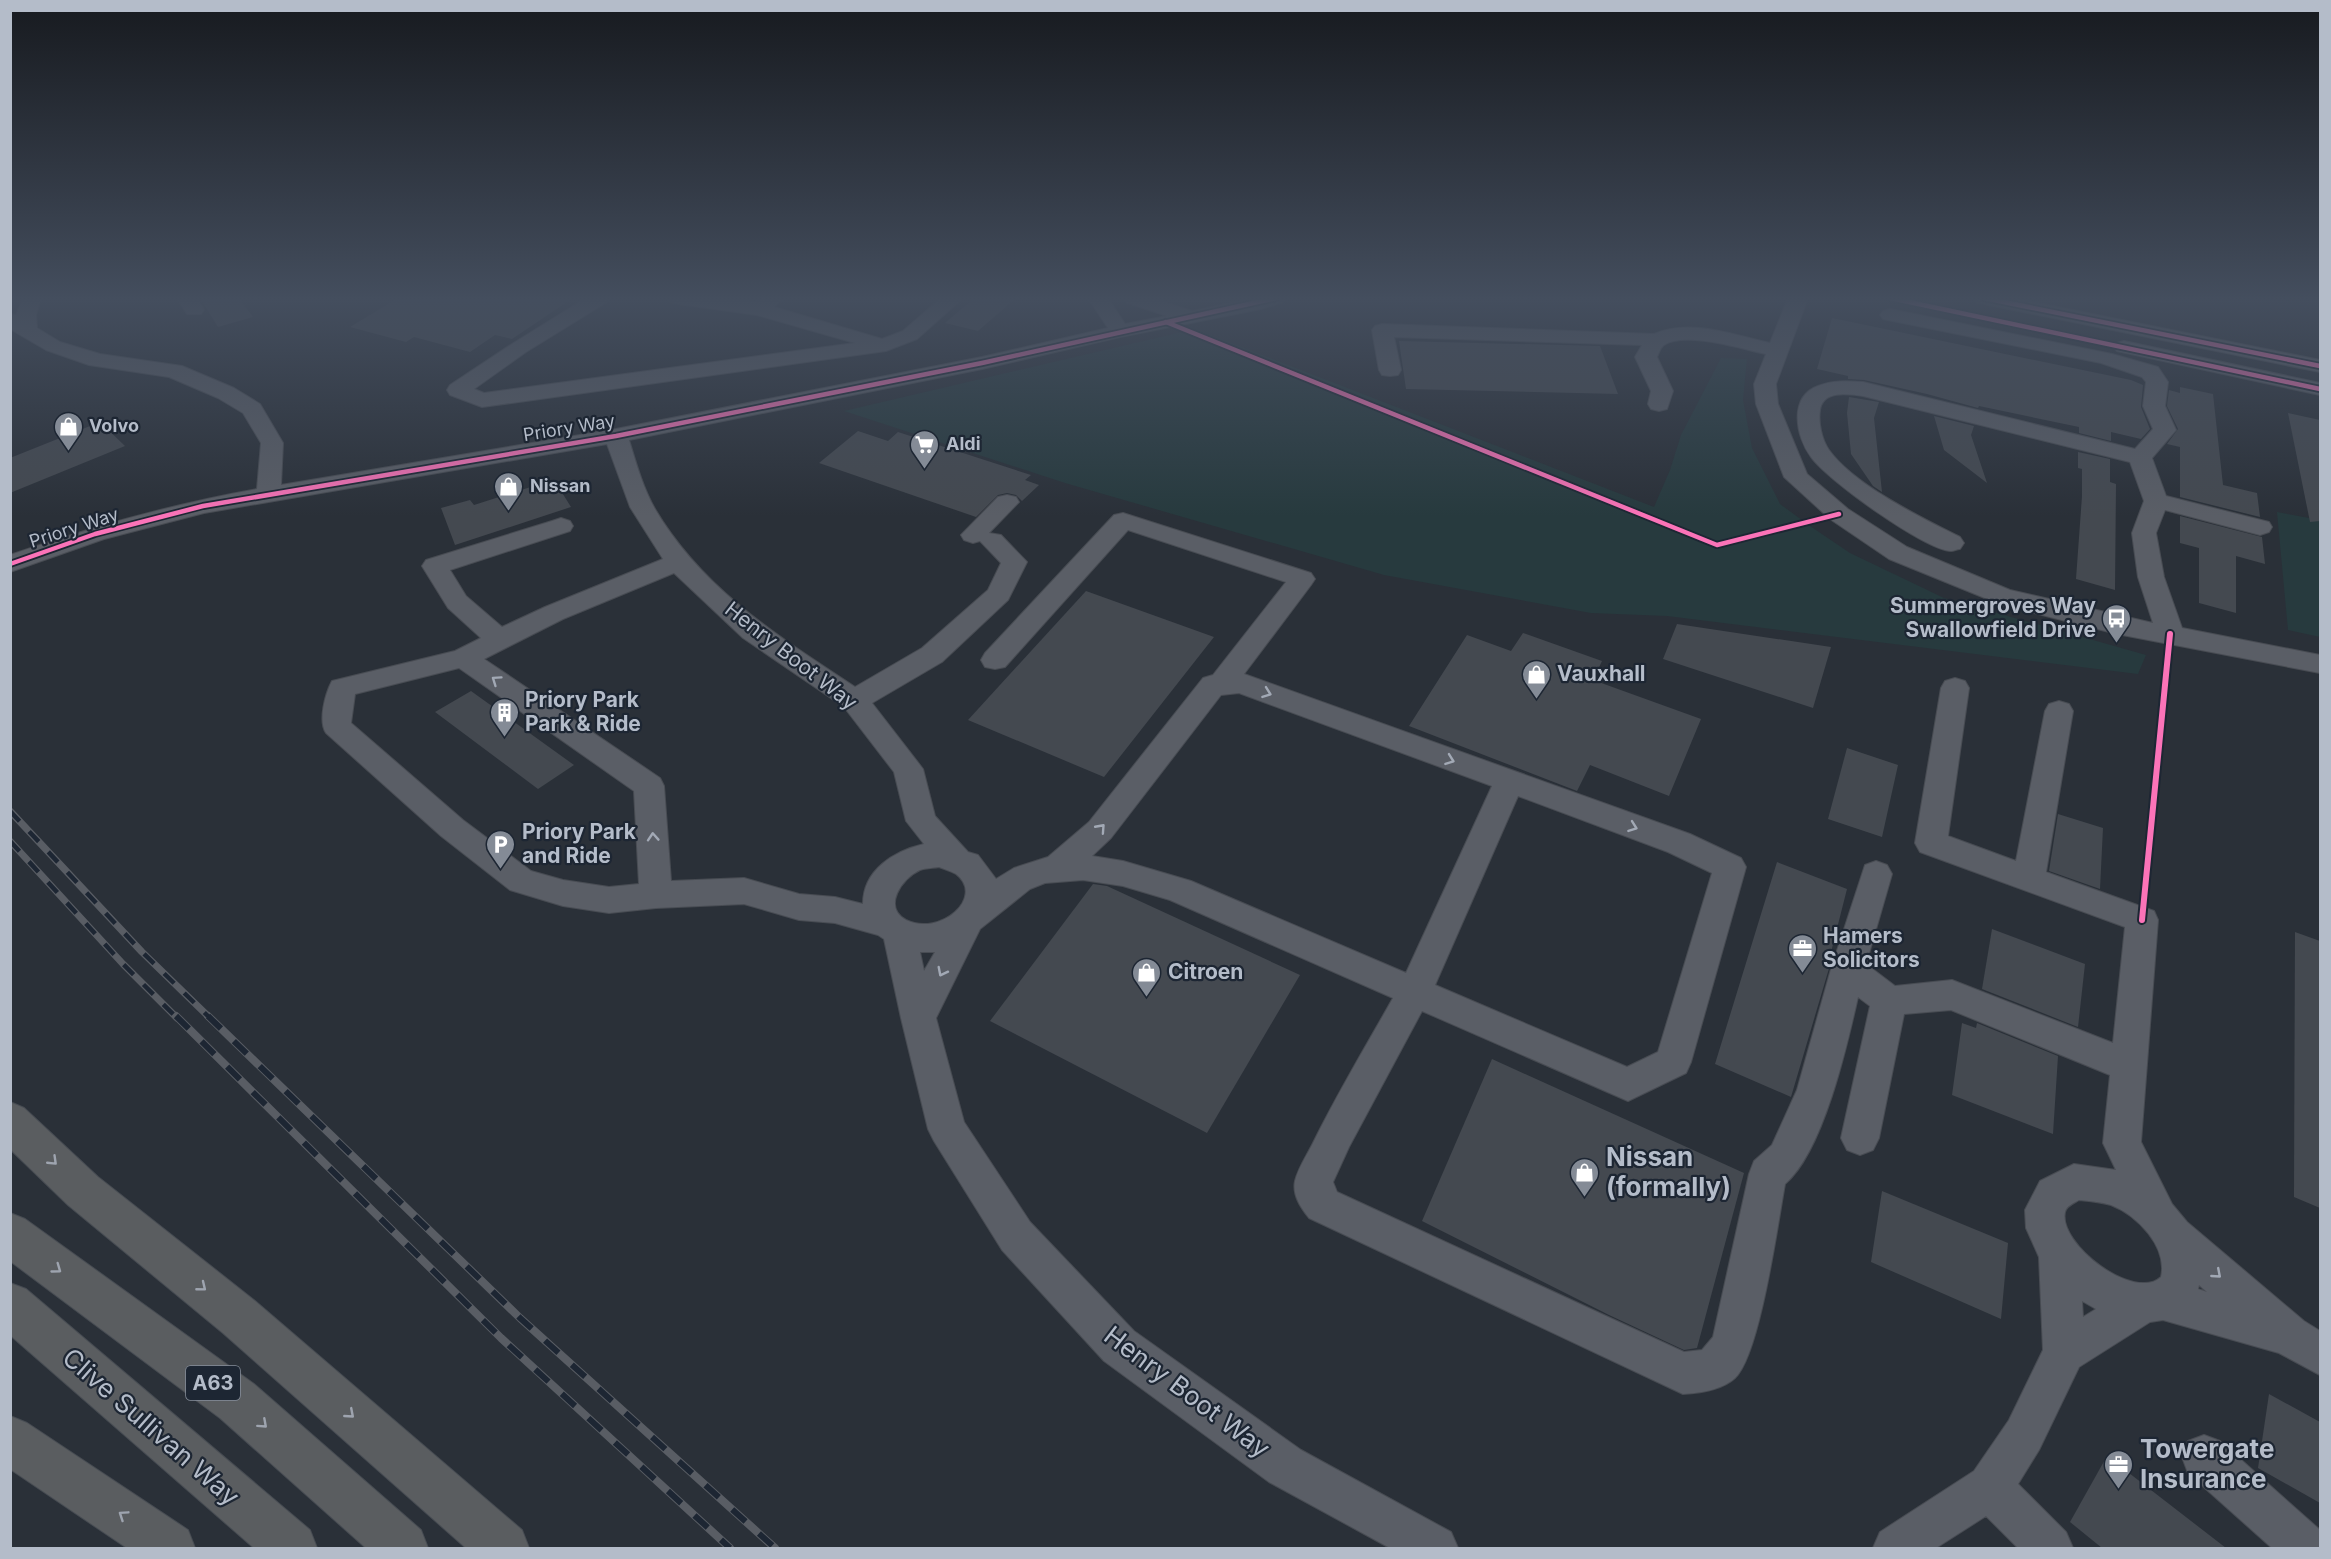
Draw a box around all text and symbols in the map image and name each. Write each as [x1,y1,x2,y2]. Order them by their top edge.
shop icon: Volvo [52,410,84,452]
street label: Priory Way [521,410,616,445]
place label: Volvo [89,415,139,436]
supermarket icon: Aldi [909,428,941,470]
place label: Aldi [946,433,981,454]
shop icon: Nissan [493,470,525,512]
place label: Nissan [530,475,590,496]
street label: Priory Way [27,503,121,552]
place label: Summergroves Way Swallowfield Drive [1890,593,2096,642]
street label: Henry Boot Way [720,596,863,715]
bus stop icon: Summergroves Way Swallowfield Drive [2101,602,2133,644]
shop icon: Vauxhall [1520,658,1552,700]
place label: Vauxhall [1557,661,1646,686]
one-way arrow [492,676,503,687]
one-way arrow [1261,685,1272,698]
place label: Priory Park Park & Ride [525,687,641,736]
building icon: Priory Park Park & Ride [488,696,520,738]
one-way arrow [1444,753,1455,765]
place label: Priory Park and Ride [522,819,637,868]
one-way arrow [1627,819,1638,832]
one-way arrow [1094,824,1105,834]
parking icon: Priory Park and Ride [485,828,517,870]
one-way arrow [646,832,659,841]
place label: Hamers Solicitors [1823,923,1920,972]
office icon: Hamers Solicitors [1786,932,1818,974]
shop icon: Citroen [1131,956,1163,998]
place label: Citroen [1168,959,1243,984]
one-way arrow [937,965,949,976]
place label: Nissan (formally) [1606,1141,1731,1202]
one-way arrow [45,1154,56,1165]
shop icon: Nissan (formally) [1569,1156,1601,1198]
one-way arrow [51,1262,62,1273]
one-way arrow [2210,1267,2221,1278]
one-way arrow [195,1279,206,1290]
street label: Henry Boot Way [1098,1319,1276,1464]
street label: Clive Sullivan Way [57,1341,246,1512]
road number: A63 [186,1366,240,1400]
one-way arrow [343,1406,354,1417]
one-way arrow [257,1417,267,1428]
place label: Towergate Insurance [2140,1433,2274,1494]
office icon: Towergate Insurance [2103,1448,2135,1490]
one-way arrow [118,1511,129,1522]

